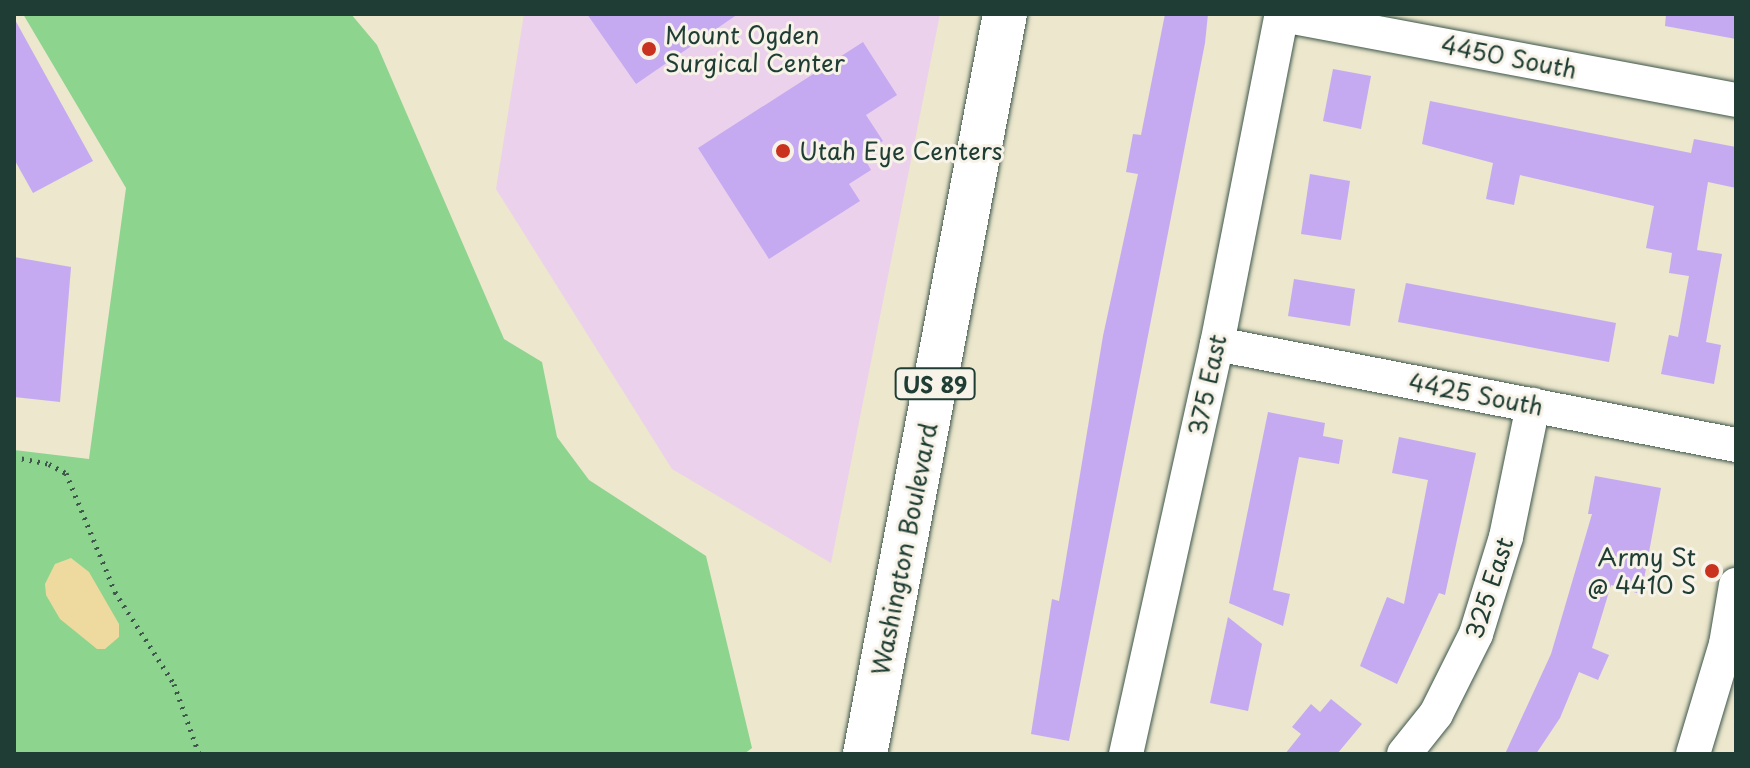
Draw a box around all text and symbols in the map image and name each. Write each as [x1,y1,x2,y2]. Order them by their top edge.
place label: Mount Ogden Surgical Center [665,21,845,77]
street label: 4450 South [1439,30,1579,84]
marker: Mount Ogden Surgical Center [640,40,658,58]
place label: Utah Eye Centers [799,137,1004,165]
marker: Utah Eye Centers [774,142,792,160]
street label: 375 East [1182,332,1232,438]
road number: US 89 [893,366,977,402]
street label: 4425 South [1406,367,1546,421]
street label: Washington Boulevard [865,420,943,678]
street label: 325 East [1459,534,1519,642]
place label: Army St @ 4410 S [1586,543,1696,599]
marker: Army St @ 4410 S [1703,562,1721,580]

